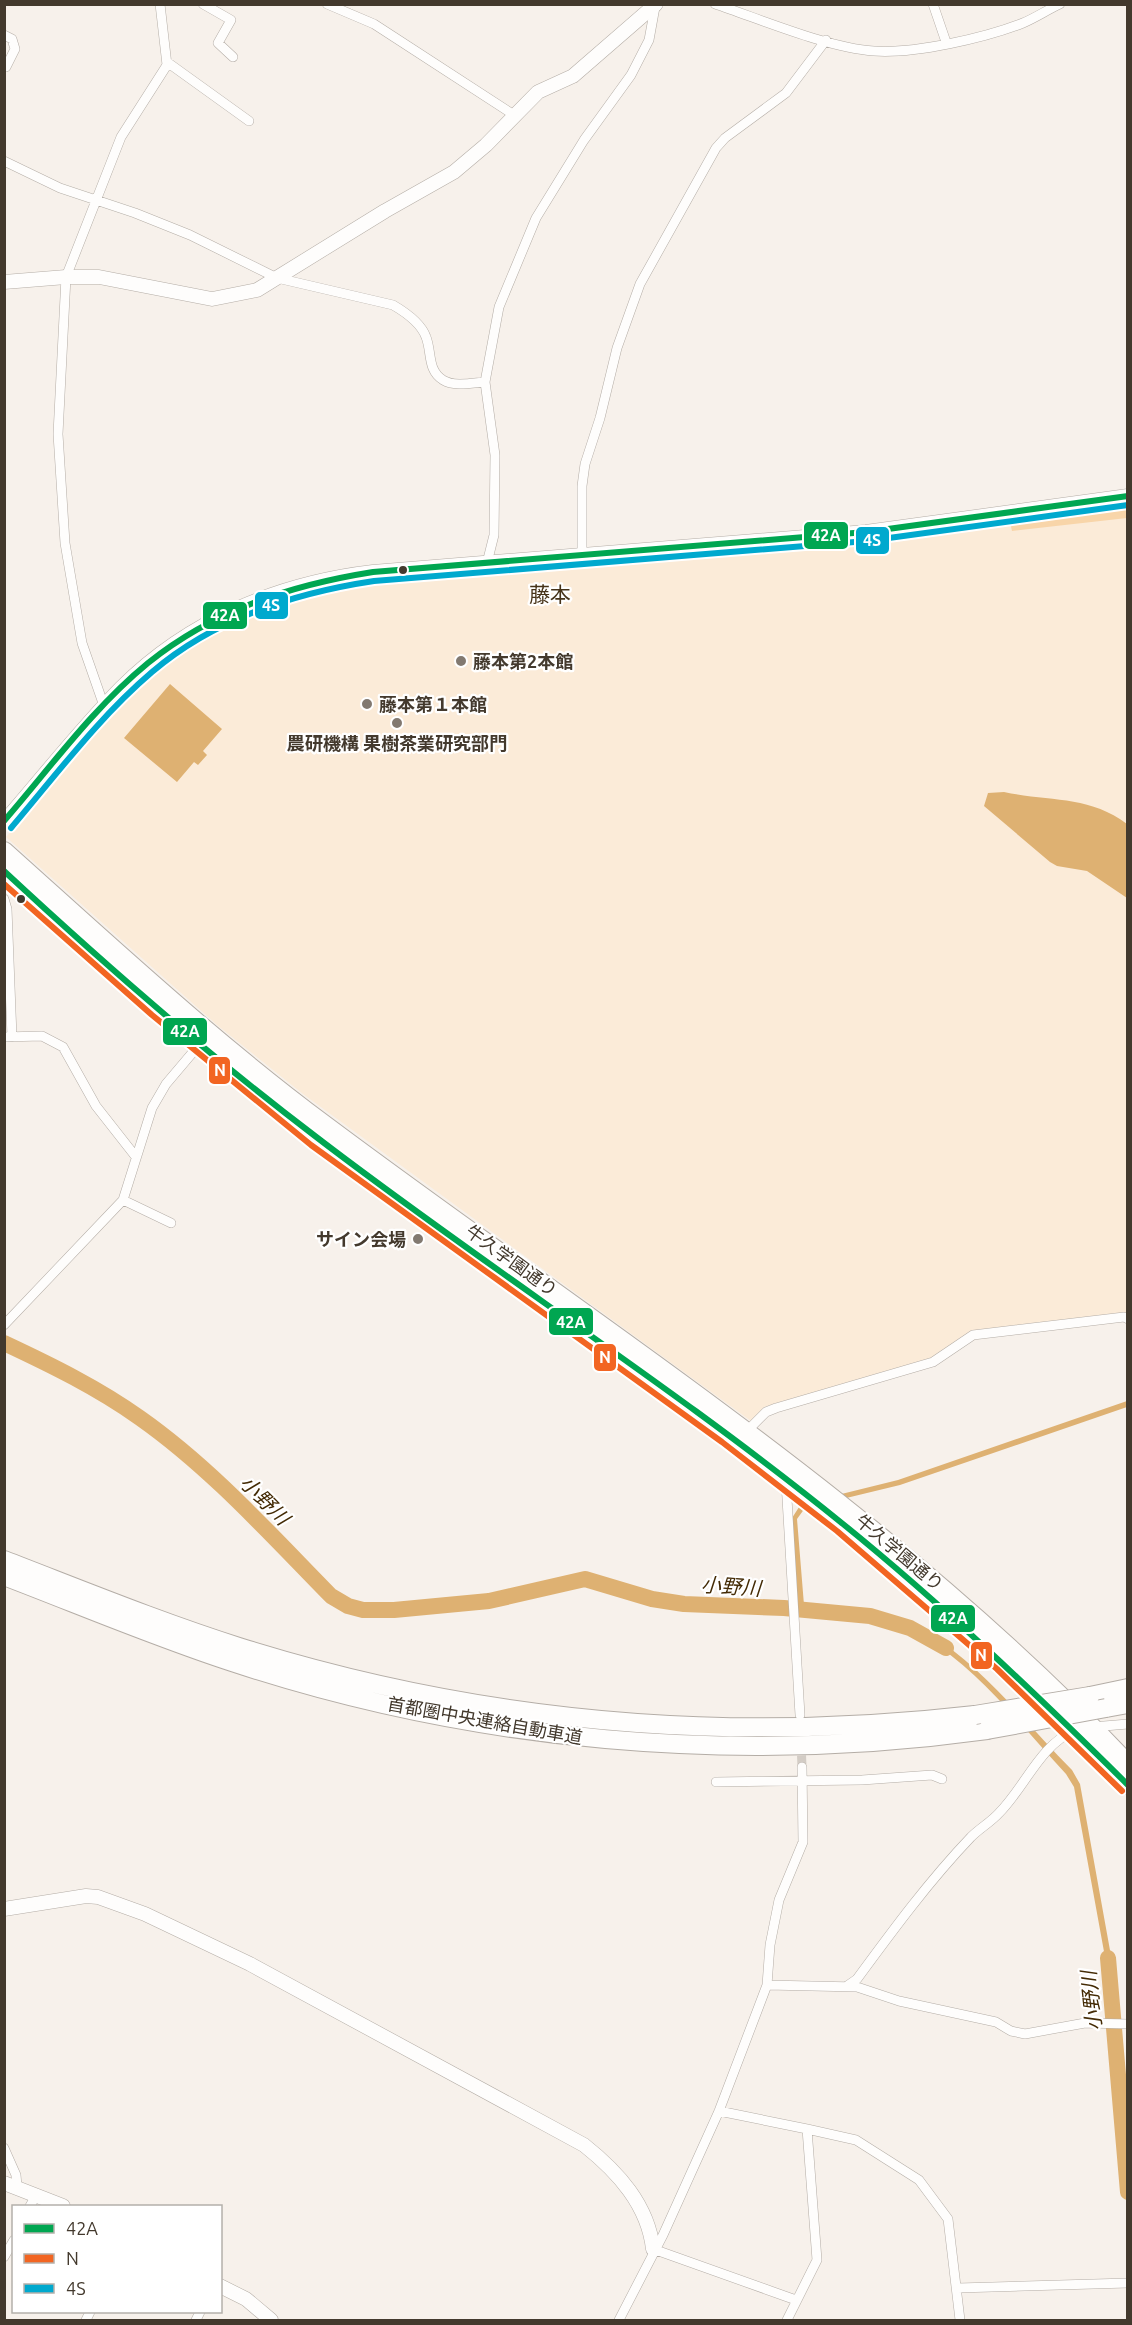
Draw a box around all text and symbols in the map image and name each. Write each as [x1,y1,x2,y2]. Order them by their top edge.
line badge: 42A [803,521,849,550]
text: 42A [811,526,841,544]
line badge: 4S [855,526,890,555]
text: 4S [863,531,881,549]
unlabelled marker [397,564,409,576]
district label: 藤本 [529,582,571,606]
line badge: 4S [254,591,289,620]
text: 4S [262,596,280,614]
line badge: 42A [202,601,248,630]
text: 42A [210,606,240,624]
place label: 藤本第2本館 [473,651,573,671]
marker: 藤本第2本館 [454,654,468,668]
place label: 藤本第１本館 [379,694,487,714]
marker: 藤本第１本館 [360,697,374,711]
marker: 農研機構 果樹茶業研究部門 [390,716,404,730]
place label: 農研機構 果樹茶業研究部門 [287,733,507,753]
unlabelled marker [15,893,27,905]
line badge: 42A [162,1017,208,1046]
text: 42A [170,1022,200,1040]
line badge: N [208,1056,231,1085]
text: N [214,1061,226,1079]
street label: 牛久学園通り [462,1220,562,1300]
place label: サイン会場 [316,1229,406,1249]
marker: サイン会場 [411,1232,425,1246]
line badge: 42A [548,1307,594,1336]
text: 42A [556,1313,586,1331]
line badge: N [593,1343,617,1372]
text: N [599,1348,611,1366]
water label: 小野川 [236,1471,296,1531]
street label: 牛久学園通り [852,1510,948,1594]
water label: 小野川 [700,1572,764,1600]
line badge: 42A [930,1604,976,1633]
text: 42A [938,1609,968,1627]
line badge: N [970,1641,993,1670]
text: N [975,1646,987,1664]
street label: 首都圏中央連絡自動車道 [386,1693,584,1747]
water label: 小野川 [1076,1968,1106,2032]
legend [12,2205,222,2313]
text: 42A [66,2218,98,2238]
text: N [66,2248,79,2268]
text: 4S [66,2278,86,2298]

